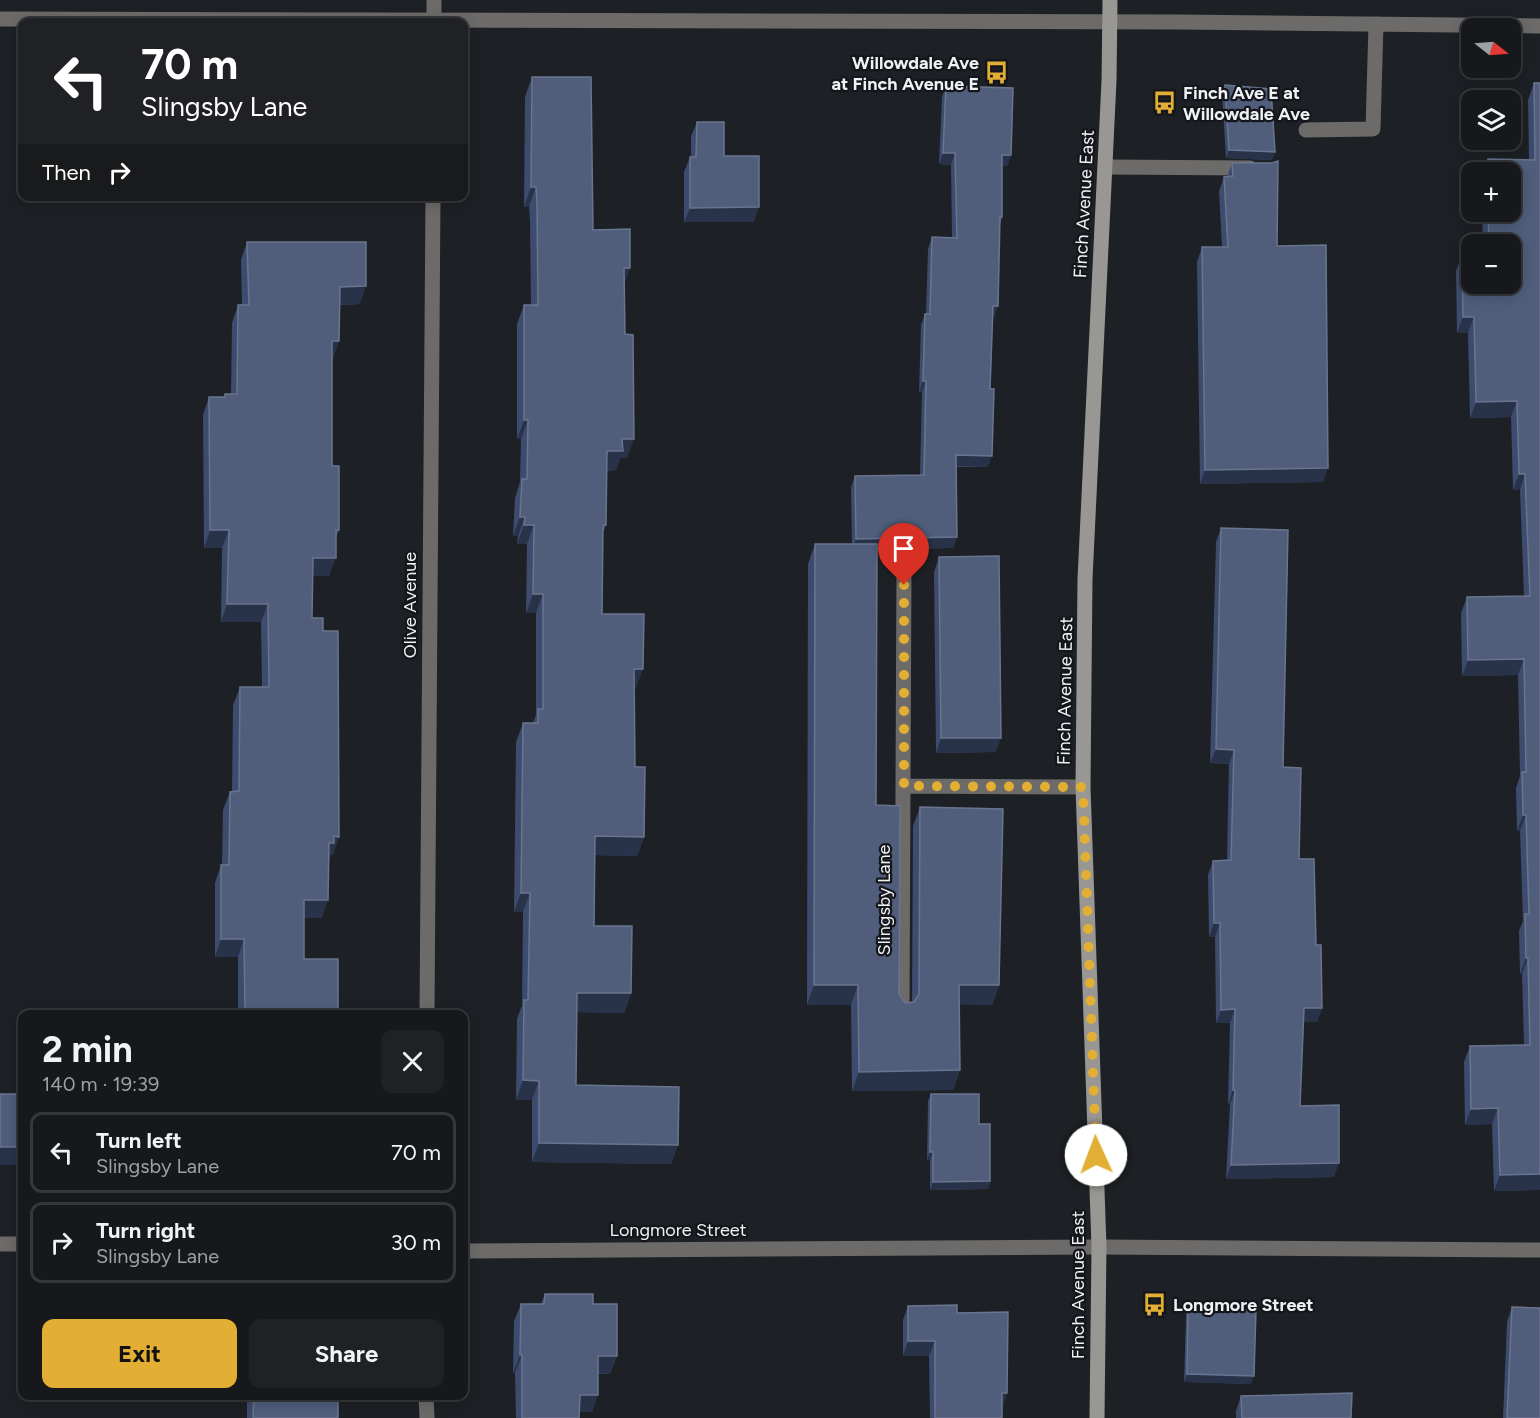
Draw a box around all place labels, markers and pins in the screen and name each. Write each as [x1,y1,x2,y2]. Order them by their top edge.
place label: Willowdale Ave at Finch Avenue E [832,52,979,95]
bus stop icon: Willowdale Ave at Finch Avenue E [984,60,1010,86]
place label: Finch Ave E at Willowdale Ave [1183,82,1310,125]
bus stop icon: Finch Ave E at Willowdale Ave [1152,90,1178,116]
pin [878,523,929,585]
bus stop icon: Longmore Street [1142,1292,1168,1318]
place label: Longmore Street [1173,1294,1314,1316]

